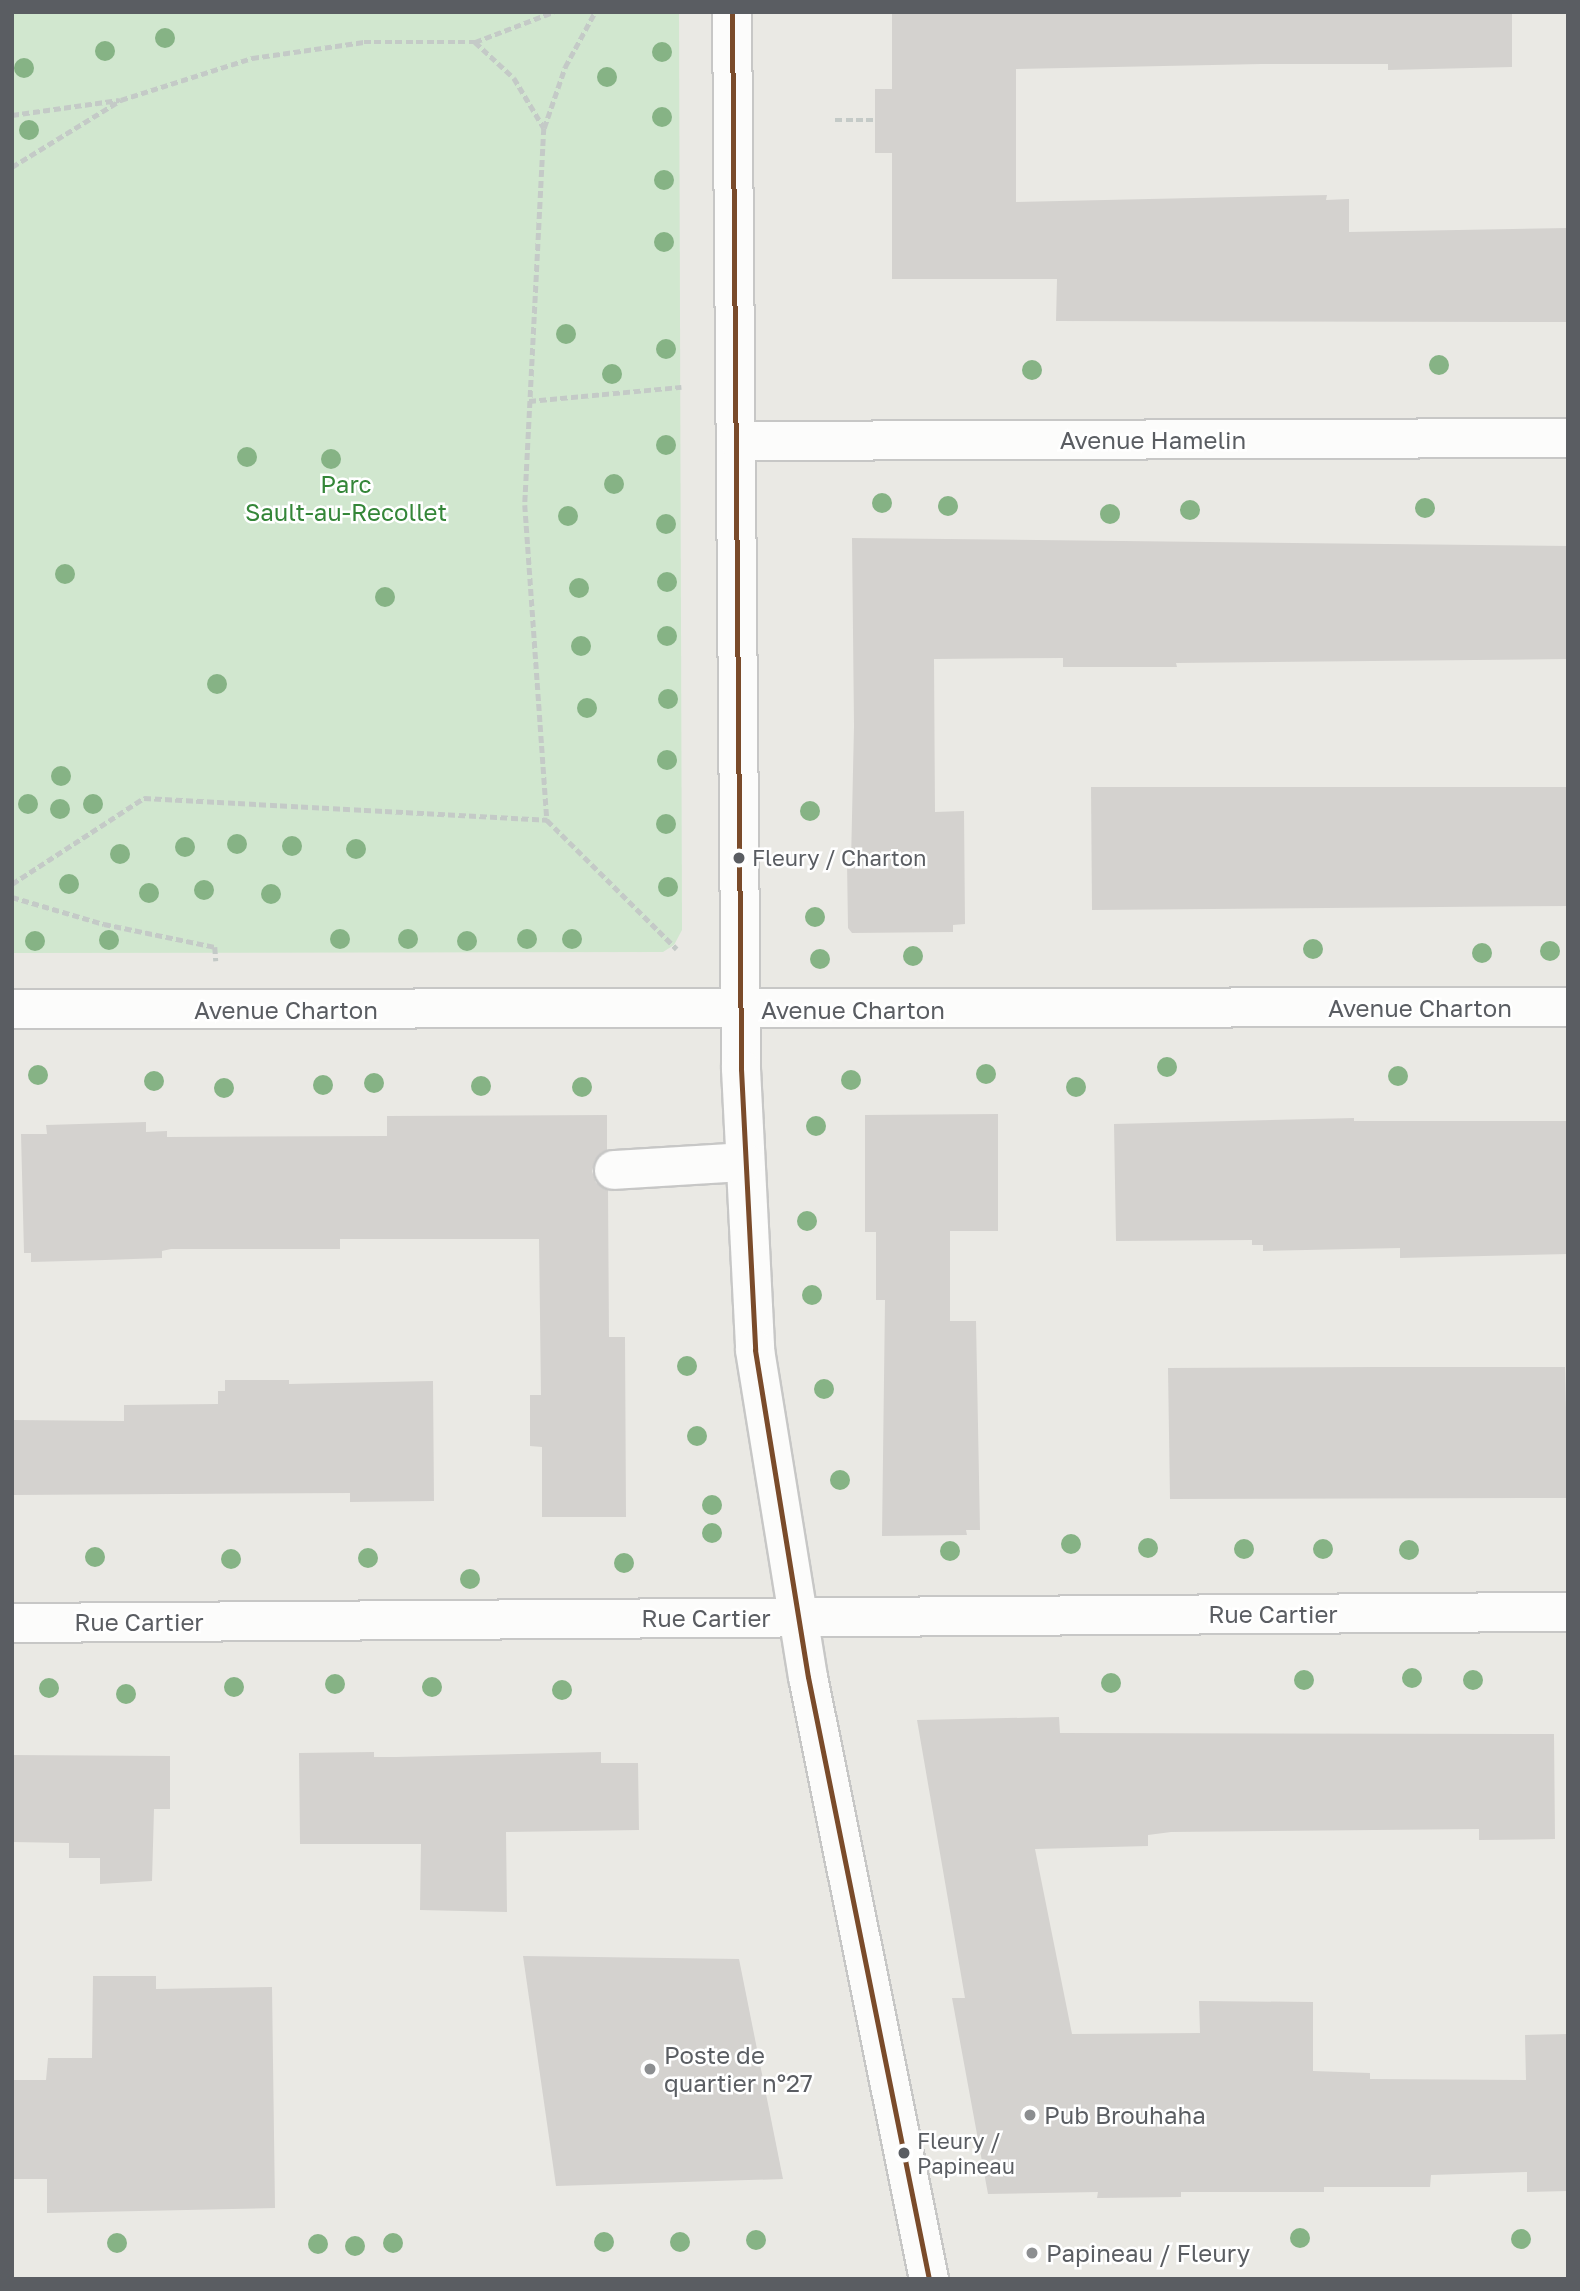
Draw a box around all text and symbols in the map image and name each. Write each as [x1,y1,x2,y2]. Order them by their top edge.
street label: Avenue Hamelin [1060,426,1246,454]
park label: Parc Sault-au-Recollet [245,470,447,526]
place label: Fleury / Charton [752,845,927,871]
marker: Fleury / Charton [732,851,746,865]
street label: Avenue Charton [1328,994,1512,1022]
street label: Avenue Charton [194,996,378,1024]
street label: Avenue Charton [761,996,945,1024]
street label: Rue Cartier [1208,1600,1338,1628]
street label: Rue Cartier [641,1604,771,1632]
street label: Rue Cartier [74,1608,204,1636]
place label: Poste de quartier n°27 [664,2041,813,2097]
marker: Poste de quartier n°27 [642,2061,658,2077]
place label: Pub Brouhaha [1044,2101,1206,2129]
marker: Pub Brouhaha [1022,2107,1038,2123]
place label: Fleury / Papineau [917,2127,1015,2178]
marker: Fleury / Papineau [897,2146,911,2160]
place label: Papineau / Fleury [1046,2239,1250,2267]
marker: Papineau / Fleury [1024,2245,1040,2261]

